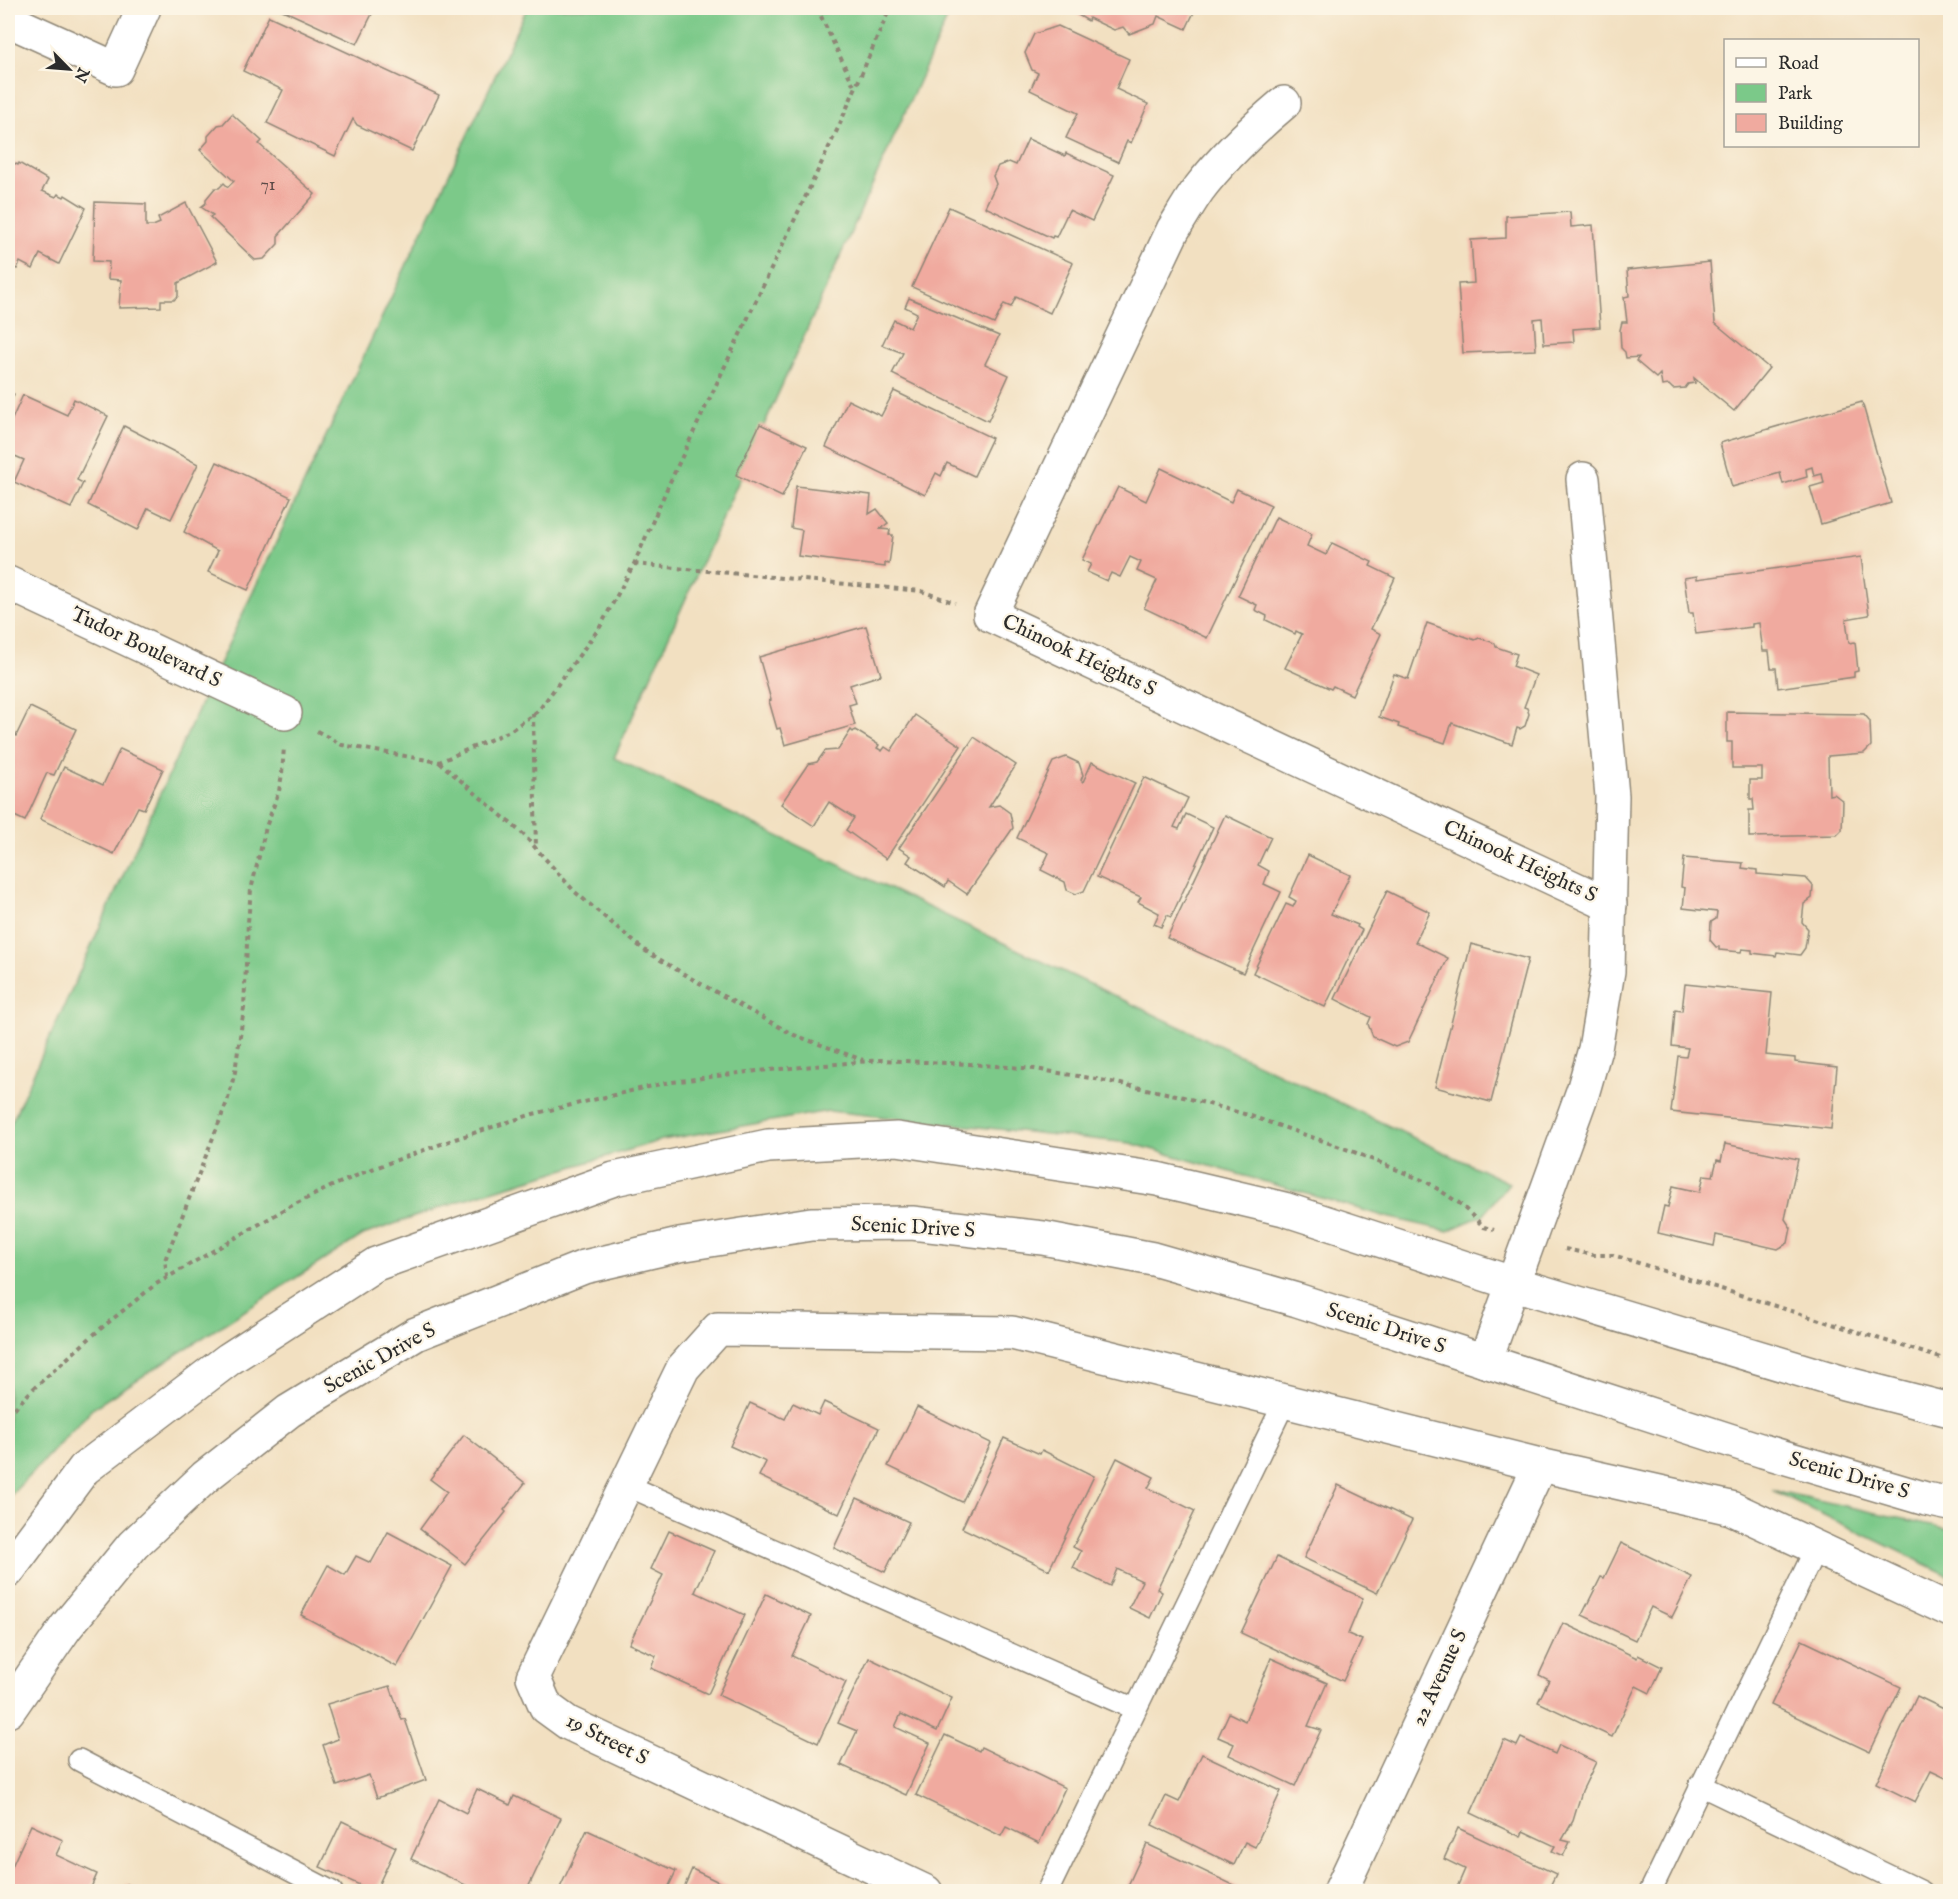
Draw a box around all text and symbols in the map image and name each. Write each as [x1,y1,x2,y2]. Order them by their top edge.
north arrow [39,39,99,99]
legend [1724,39,1919,147]
text: Road [1778,53,1819,76]
text: N [69,63,93,85]
text: Park [1778,83,1813,106]
text: Building [1778,113,1843,136]
house number: 71 [260,174,276,197]
street label: Tudor Boulevard S [66,601,226,695]
street label: Chinook Heights S [998,609,1160,703]
street label: Chinook Heights S [1439,815,1601,909]
street label: Scenic Drive S [850,1211,976,1245]
street label: Scenic Drive S [1323,1297,1449,1361]
street label: Scenic Drive S [319,1317,441,1401]
street label: Scenic Drive S [1786,1446,1912,1506]
street label: 22 Avenue S [1406,1625,1474,1731]
street label: 19 Street S [561,1708,653,1772]

